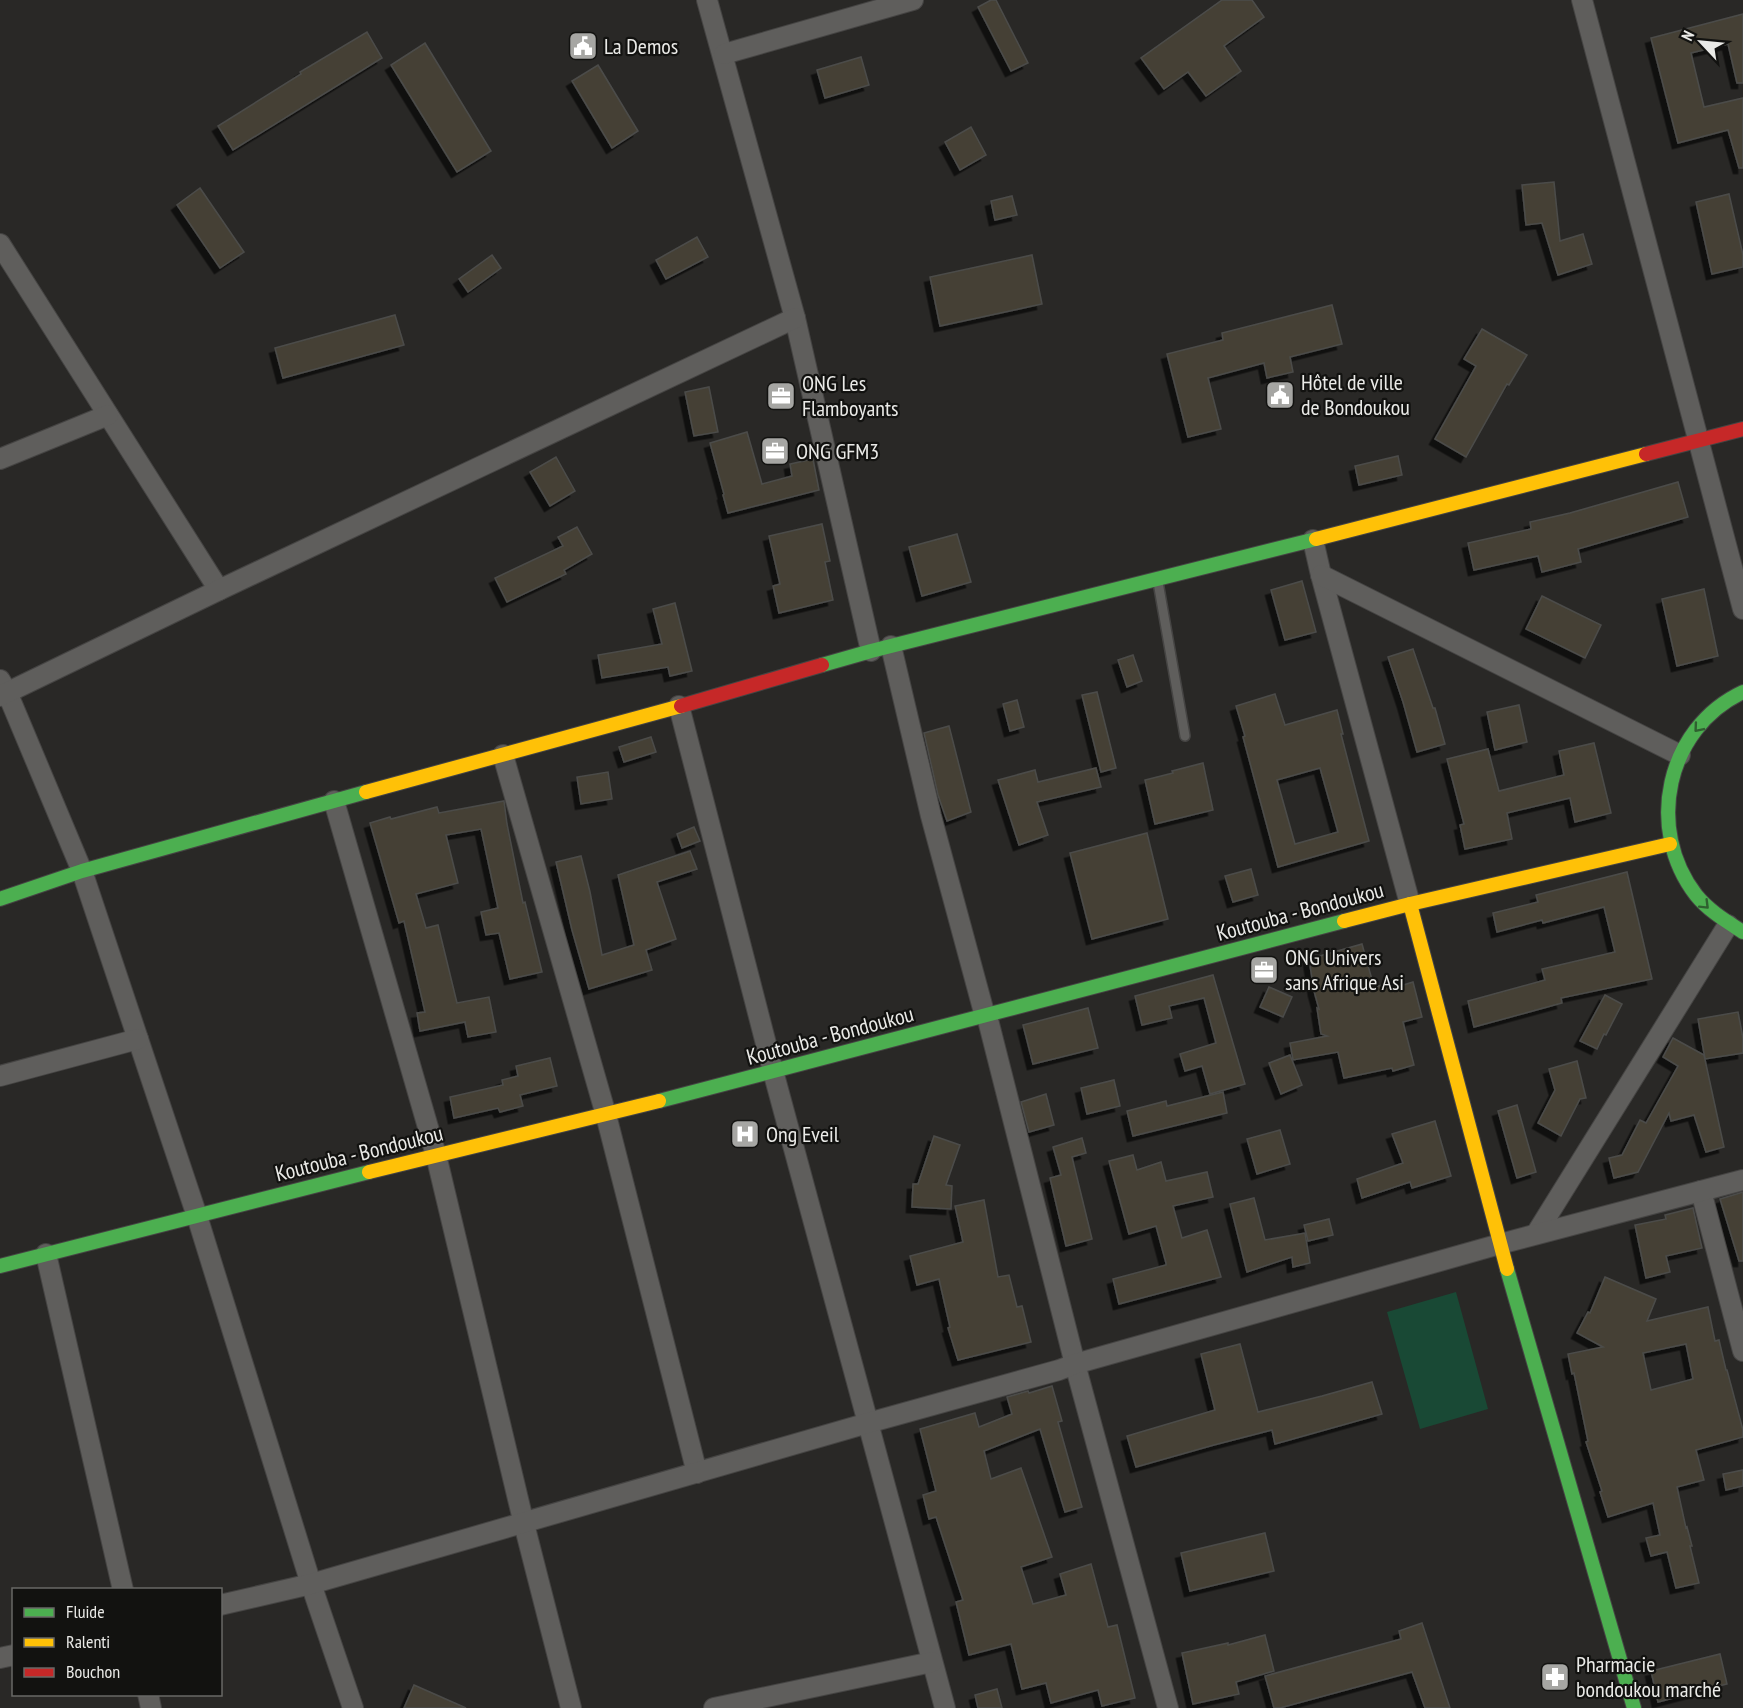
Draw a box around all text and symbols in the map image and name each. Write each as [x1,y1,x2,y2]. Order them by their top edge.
north arrow [1671,12,1731,72]
text: N [1677,27,1698,44]
public building icon: La Demos [567,30,599,62]
place label: La Demos [604,32,678,60]
place label: Hôtel de ville de Bondoukou [1301,368,1410,421]
place label: ONG Les Flamboyants [802,369,898,422]
public building icon: Hôtel de ville de Bondoukou [1264,379,1296,411]
office icon: ONG Les Flamboyants [765,380,797,412]
office icon: ONG GFM3 [759,435,791,467]
place label: ONG GFM3 [796,437,879,465]
one-way arrow [1694,721,1705,732]
street label: Koutouba - Bondoukou [1213,875,1387,947]
one-way arrow [1698,898,1709,909]
place label: ONG Univers sans Afrique Asi [1285,943,1404,996]
office icon: ONG Univers sans Afrique Asi [1248,954,1280,986]
street label: Koutouba - Bondoukou [743,999,917,1071]
hospital icon: Ong Eveil [729,1118,761,1150]
street label: Koutouba - Bondoukou [272,1119,446,1187]
place label: Ong Eveil [766,1120,840,1148]
legend [12,1588,222,1696]
text: Fluide [66,1600,105,1623]
text: Ralenti [66,1630,110,1653]
place label: Pharmacie bondoukou marché [1576,1650,1721,1703]
text: Bouchon [66,1660,120,1683]
pharmacy icon: Pharmacie bondoukou marché [1539,1661,1571,1693]

